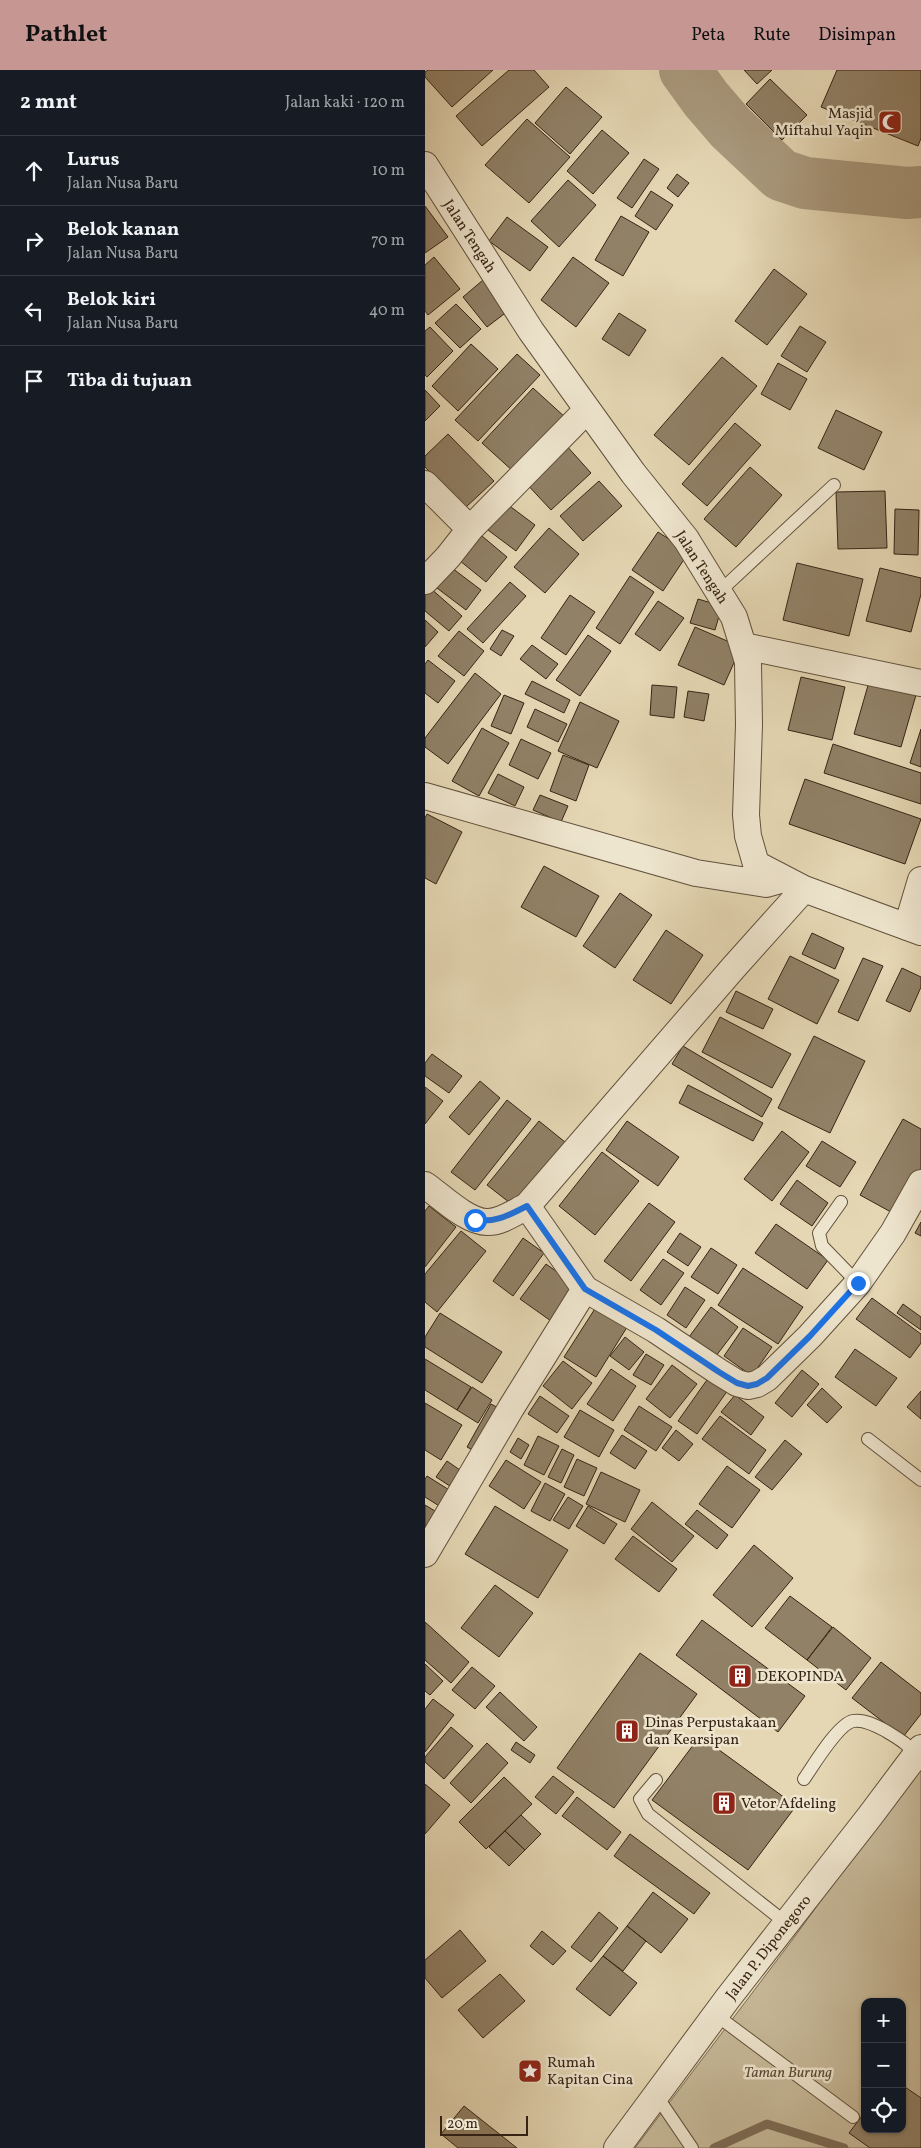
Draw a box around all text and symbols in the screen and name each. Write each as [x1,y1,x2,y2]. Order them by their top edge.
text: Pathlet [25,18,107,52]
text: Peta [691,23,725,48]
text: Rute [753,23,790,48]
text: Disimpan [818,23,896,48]
text: 2 mnt [20,88,77,117]
text: Jalan kaki · 120 m [285,92,405,114]
place label: Masjid Miftahul Yaqin [775,104,873,142]
mosque icon: Masjid Miftahul Yaqin [877,109,903,135]
text: Lurus [67,147,119,173]
icon: ahead [20,157,48,185]
text: 10 m [372,160,405,182]
text: Jalan Nusa Baru [67,173,178,195]
street label: Jalan Tengah [437,196,500,278]
text: Belok kanan [67,217,179,243]
icon: right [20,227,48,255]
text: 70 m [371,230,405,252]
text: Jalan Nusa Baru [67,243,178,265]
text: Belok kiri [67,287,156,313]
icon: left [20,297,48,325]
text: 40 m [369,300,405,322]
text: Jalan Nusa Baru [67,313,178,335]
icon: arrive [20,367,48,395]
text: Tiba di tujuan [67,368,192,394]
street label: Jalan Tengah [669,527,732,609]
route start [464,1209,487,1232]
route end [847,1272,870,1295]
building icon: DEKOPINDA [727,1663,753,1689]
place label: DEKOPINDA [757,1667,844,1688]
place label: Dinas Perpustakaan dan Kearsipan [645,1713,776,1751]
building icon: Dinas Perpustakaan dan Kearsipan [614,1718,640,1744]
building icon: Vetor Afdeling [711,1790,737,1816]
place label: Vetor Afdeling [741,1794,837,1815]
street label: Jalan P. Diponegoro [721,1891,817,2005]
map controls [861,1998,906,2133]
button: + [861,1998,906,2043]
button: − [861,2043,906,2088]
place label: Rumah Kapitan Cina [547,2053,633,2091]
place icon: Rumah Kapitan Cina [517,2058,543,2084]
park label: Taman Burung [744,2063,832,2084]
button: locate [861,2088,906,2133]
scale bar [440,2113,527,2136]
text: 20 m [447,2115,478,2134]

